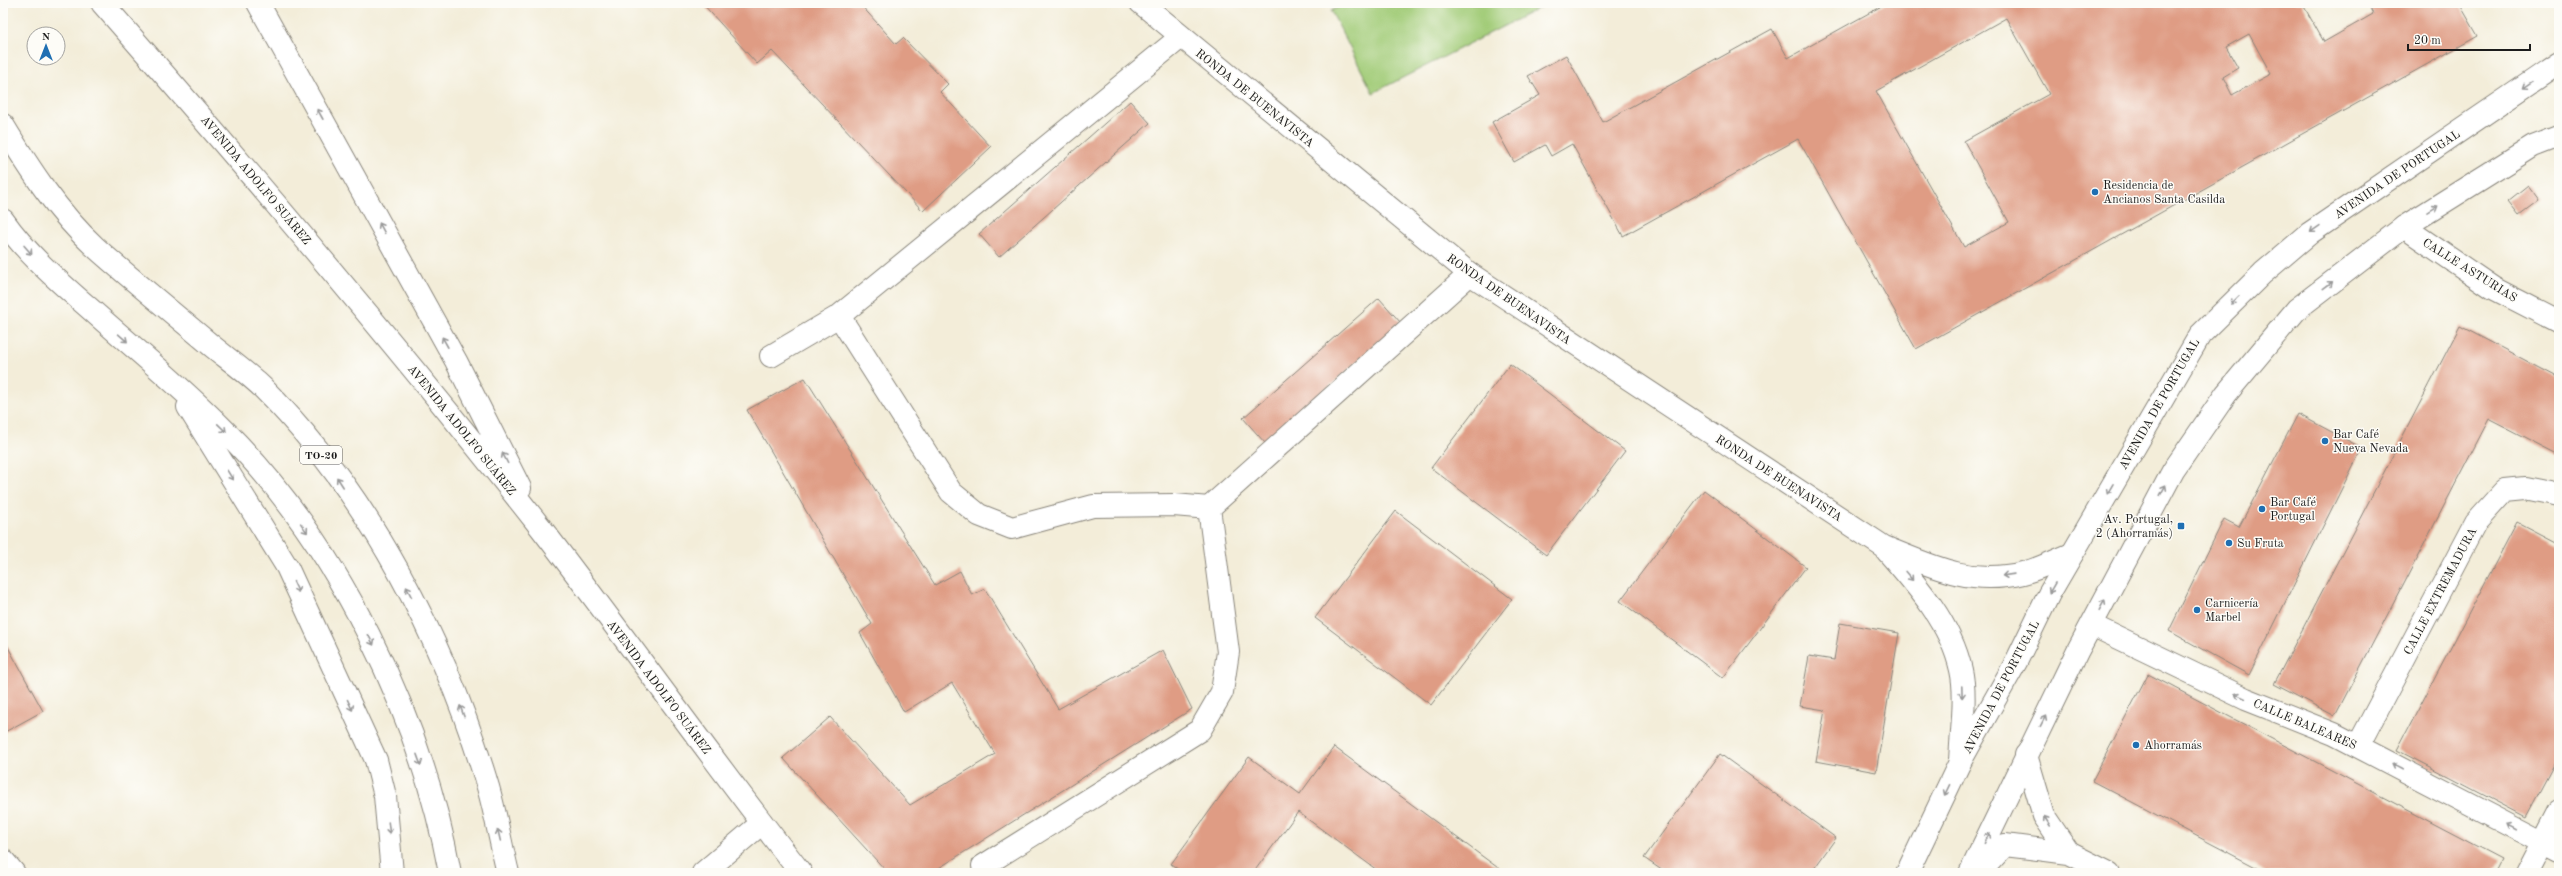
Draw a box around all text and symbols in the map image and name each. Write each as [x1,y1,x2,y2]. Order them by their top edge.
north arrow [26,26,66,66]
scale bar [2408,26,2530,52]
text: N [42,32,51,43]
text: 20 m [2414,35,2441,47]
street label: RONDA DE BUENAVISTA [1193,47,1316,150]
one-way arrow [2522,81,2533,89]
one-way arrow [315,108,323,120]
street label: AVENIDA ADOLFO SUÁREZ [198,112,315,247]
street label: AVENIDA DE PORTUGAL [2332,128,2463,221]
place label: Residencia de Ancianos Santa Casilda [2103,180,2225,206]
marker: Residencia de Ancianos Santa Casilda [2090,187,2100,197]
one-way arrow [2427,205,2438,213]
one-way arrow [378,223,385,235]
one-way arrow [2310,225,2321,233]
street label: CALLE ASTURIAS [2420,237,2519,305]
one-way arrow [23,244,32,255]
street label: RONDA DE BUENAVISTA [1444,252,1573,347]
one-way arrow [2322,281,2333,289]
one-way arrow [2230,295,2240,305]
one-way arrow [118,333,128,343]
one-way arrow [441,336,448,348]
street label: AVENIDA DE PORTUGAL [2117,337,2202,472]
street label: AVENIDA ADOLFO SUÁREZ [405,361,520,498]
one-way arrow [217,423,227,433]
place label: Bar Café Nueva Nevada [2333,429,2408,455]
street label: RONDA DE BUENAVISTA [1713,433,1844,524]
marker: Bar Café Nueva Nevada [2320,436,2330,446]
road number: TO-20 [300,446,342,464]
one-way arrow [501,452,508,464]
one-way arrow [227,469,235,481]
one-way arrow [336,477,344,488]
one-way arrow [2105,483,2113,495]
one-way arrow [2160,484,2167,496]
place label: Bar Café Portugal [2270,497,2316,523]
marker: Bar Café Portugal [2257,504,2267,514]
place label: Av. Portugal, 2 (Ahorramás) [2096,514,2173,540]
marker: Av. Portugal, 2 (Ahorramás) [2176,521,2186,531]
one-way arrow [301,522,309,534]
street label: CALLE EXTREMADURA [2402,526,2480,657]
marker: Su Fruta [2224,538,2234,548]
place label: Su Fruta [2237,538,2284,550]
one-way arrow [1905,571,1914,582]
one-way arrow [2002,571,2015,579]
one-way arrow [293,580,300,592]
one-way arrow [2048,582,2056,594]
one-way arrow [405,586,412,598]
place label: Carnicería Marbel [2205,598,2259,624]
one-way arrow [2099,599,2107,611]
marker: Carnicería Marbel [2192,605,2202,615]
street label: AVENIDA ADOLFO SUÁREZ [604,617,715,757]
street label: AVENIDA DE PORTUGAL [1962,619,2042,756]
one-way arrow [367,633,375,645]
one-way arrow [1958,685,1966,698]
one-way arrow [2234,692,2246,699]
one-way arrow [347,698,354,710]
street label: CALLE BALEARES [2251,698,2358,752]
one-way arrow [457,705,465,717]
one-way arrow [2040,715,2047,727]
marker: Ahorramás [2131,740,2141,750]
place label: Ahorramás [2144,740,2202,752]
one-way arrow [416,753,423,766]
one-way arrow [2391,762,2403,770]
one-way arrow [1943,784,1950,796]
one-way arrow [2043,815,2051,826]
one-way arrow [385,821,393,834]
one-way arrow [2506,822,2518,830]
one-way arrow [494,829,502,842]
one-way arrow [1984,832,1991,844]

